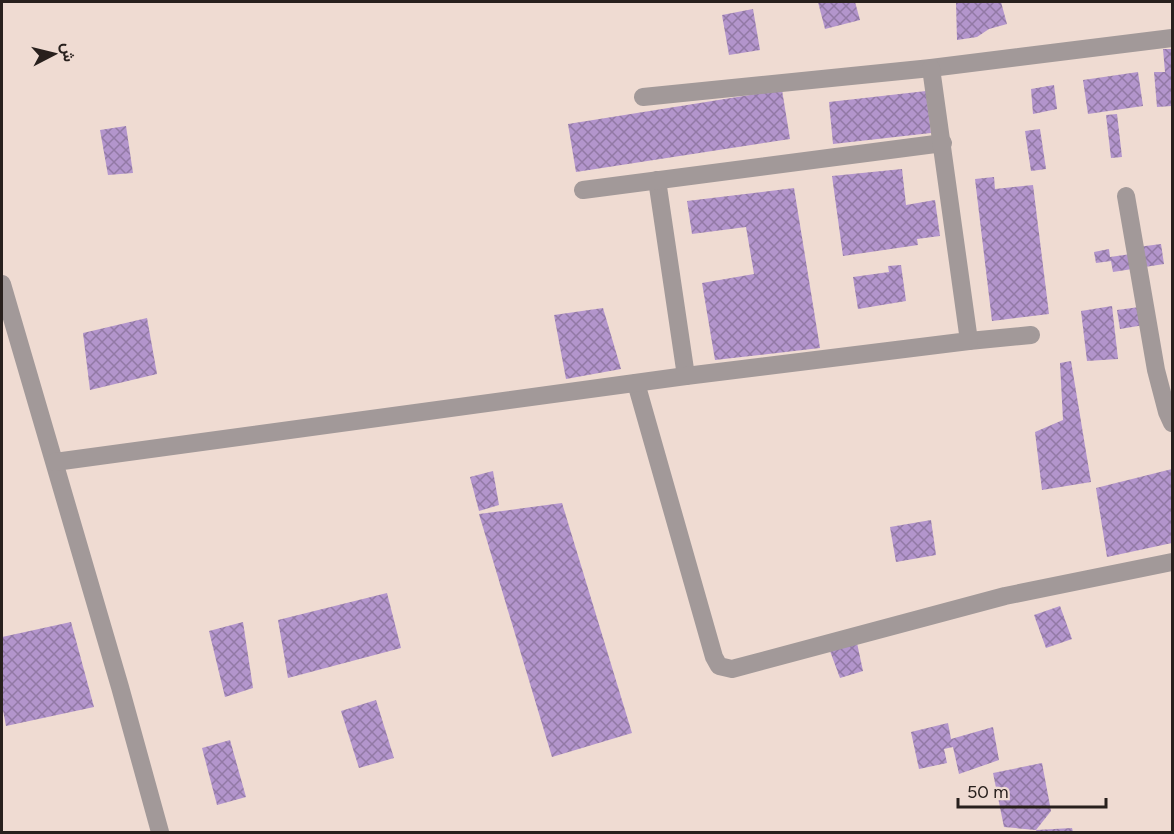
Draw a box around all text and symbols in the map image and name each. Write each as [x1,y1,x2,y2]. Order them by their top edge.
north arrow [24,24,84,84]
text: ش [58,42,79,63]
scale bar [958,771,1106,809]
text: 50 m [967,781,1009,803]

